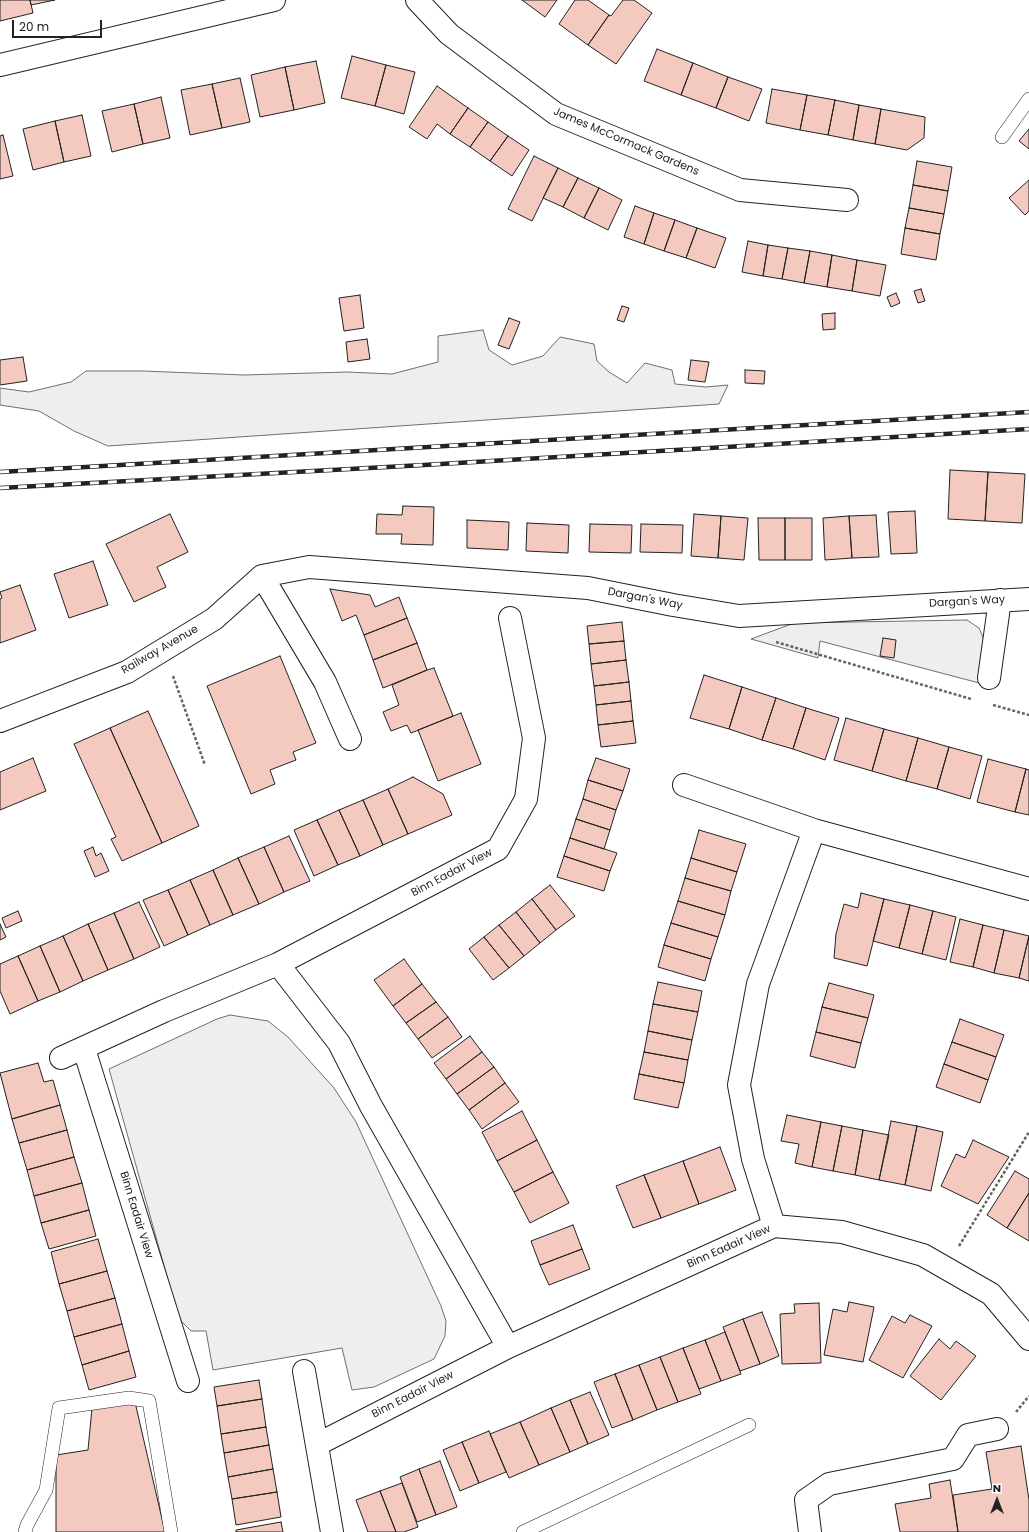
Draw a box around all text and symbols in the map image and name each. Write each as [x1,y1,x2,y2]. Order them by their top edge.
scale bar [14,12,104,38]
text: 20 m [19,18,49,35]
street label: James McCormack Gardens [551,105,701,179]
street label: Dargan's Way [606,585,684,613]
street label: Dargan's Way [929,593,1005,611]
street label: Railway Avenue [119,623,201,677]
street label: Binn Eadair View [409,846,495,900]
street label: Binn Eadair View [117,1170,155,1260]
street label: Binn Eadair View [685,1223,773,1271]
street label: Binn Eadair View [370,1369,456,1421]
north arrow [977,1480,1017,1520]
text: N [993,1480,1001,1496]

